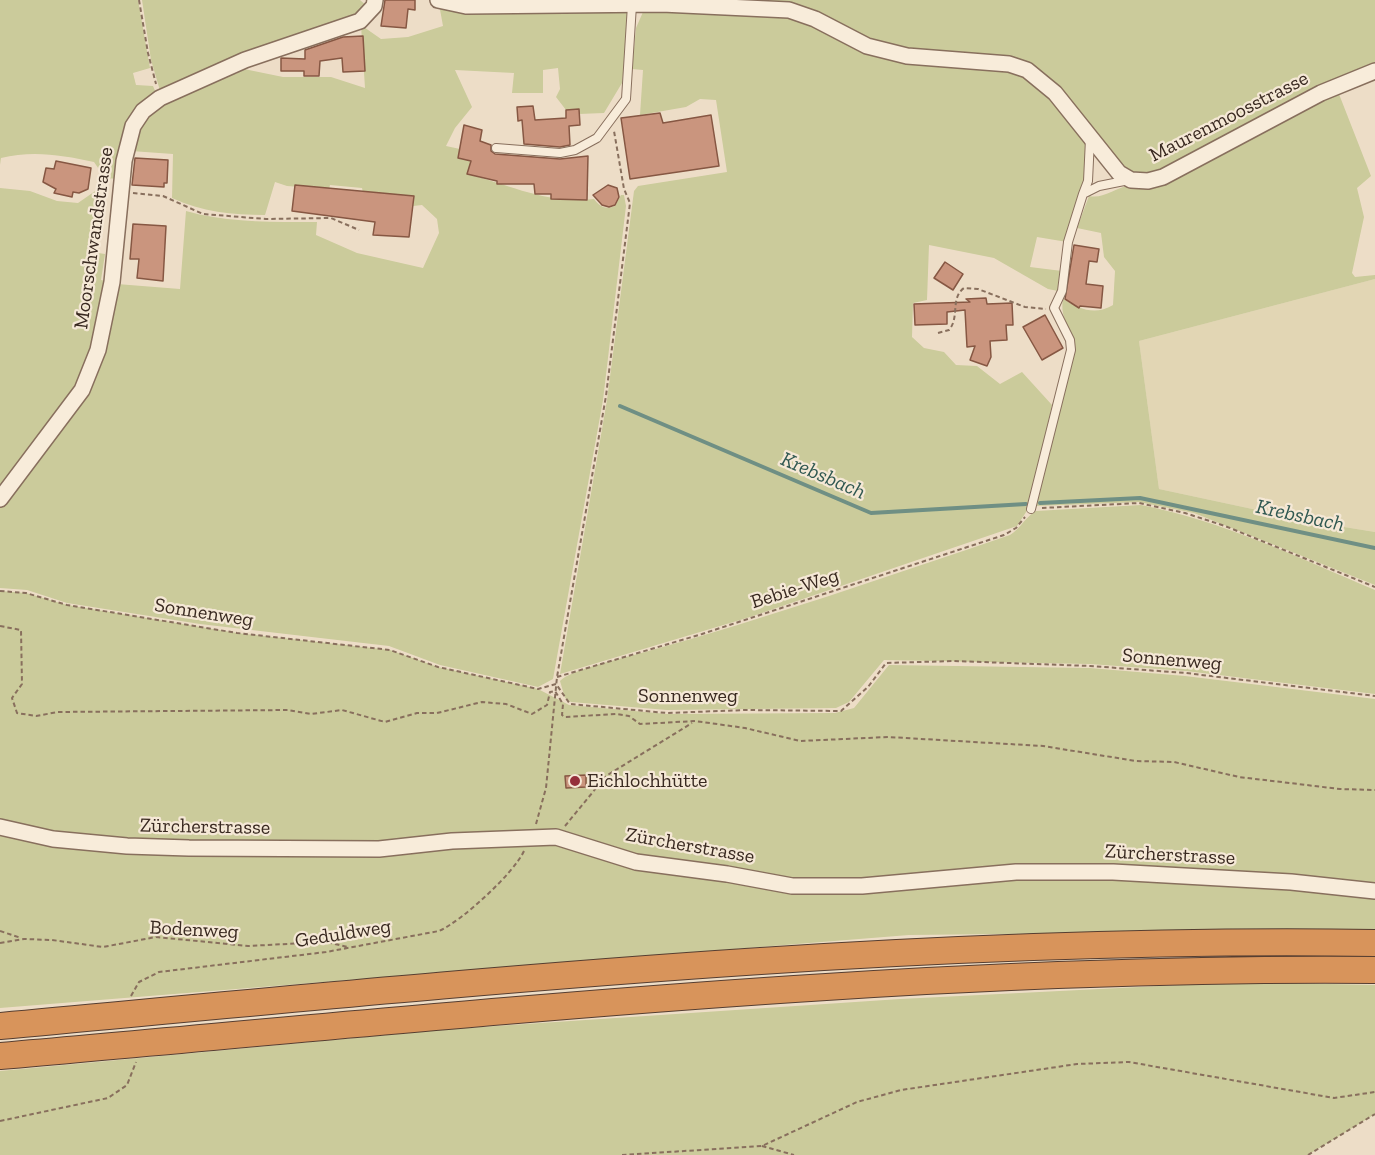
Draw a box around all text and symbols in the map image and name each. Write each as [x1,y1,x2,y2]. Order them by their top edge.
street label: Maurenmoosstrasse [1145,67,1313,167]
street label: Moorschwandstrasse [69,145,119,331]
water label: Krebsbach [777,447,869,505]
water label: Krebsbach [1254,494,1346,538]
street label: Bebie-Weg [748,563,842,615]
street label: Sonnenweg [153,593,255,633]
street label: Sonnenweg [1121,644,1223,676]
street label: Sonnenweg [638,684,738,708]
place label: Eichlochhütte [587,769,707,793]
marker: Eichlochhütte [568,774,582,788]
street label: Zürcherstrasse [140,814,270,840]
street label: Zürcherstrasse [624,823,756,869]
street label: Zürcherstrasse [1104,840,1236,870]
street label: Geduldweg [293,915,393,953]
street label: Bodenweg [149,916,239,944]

